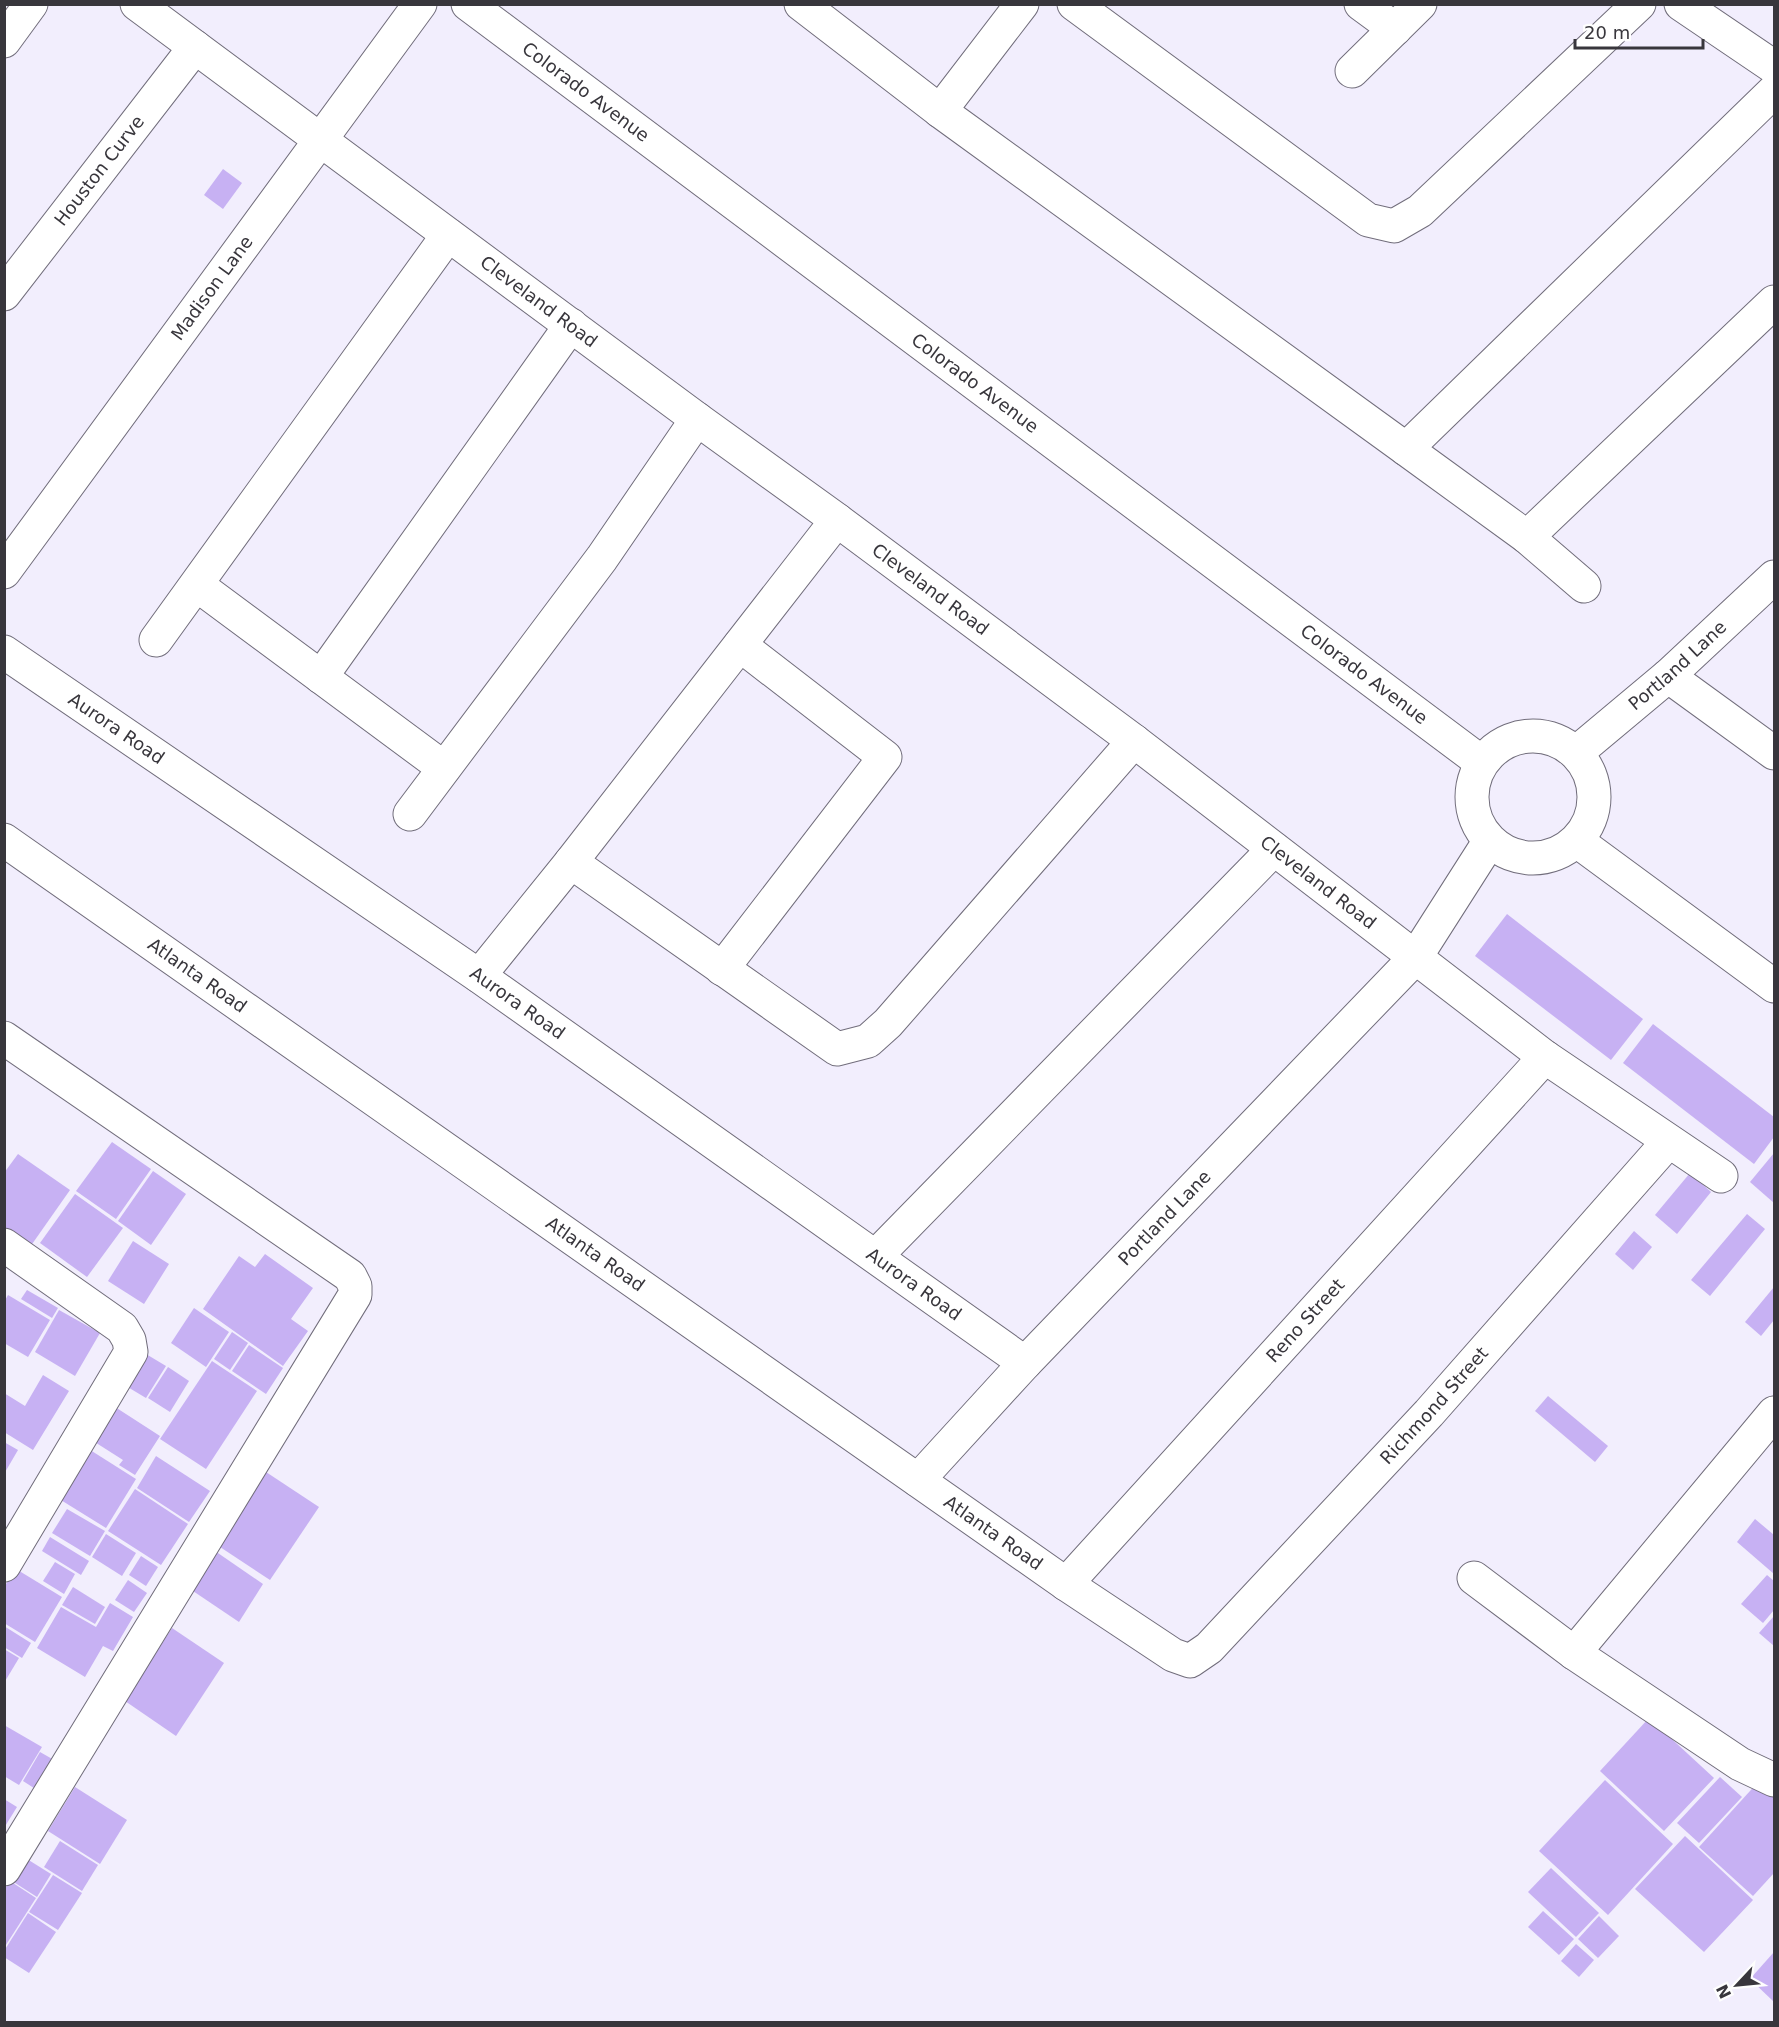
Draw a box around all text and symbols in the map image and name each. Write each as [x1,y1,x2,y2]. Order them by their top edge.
scale bar [1575,12,1702,50]
text: 20 m [1584,22,1630,43]
street label: Colorado Avenue [518,37,654,146]
street label: Houston Curve [50,111,148,230]
street label: Madison Lane [166,231,257,344]
street label: Cleveland Road [476,251,602,351]
street label: Colorado Avenue [908,329,1043,437]
street label: Cleveland Road [868,539,993,639]
street label: Portland Lane [1624,616,1730,714]
street label: Colorado Avenue [1297,620,1432,728]
street label: Aurora Road [65,688,168,768]
street label: Cleveland Road [1256,831,1380,933]
street label: Atlanta Road [144,933,251,1017]
street label: Aurora Road [466,962,569,1043]
street label: Portland Lane [1114,1166,1215,1269]
street label: Atlanta Road [542,1212,649,1296]
street label: Aurora Road [863,1243,966,1325]
street label: Reno Street [1262,1274,1348,1366]
street label: Richmond Street [1376,1342,1492,1468]
street label: Atlanta Road [940,1491,1047,1574]
north arrow [1707,1955,1767,2015]
text: N [1712,1981,1735,2002]

